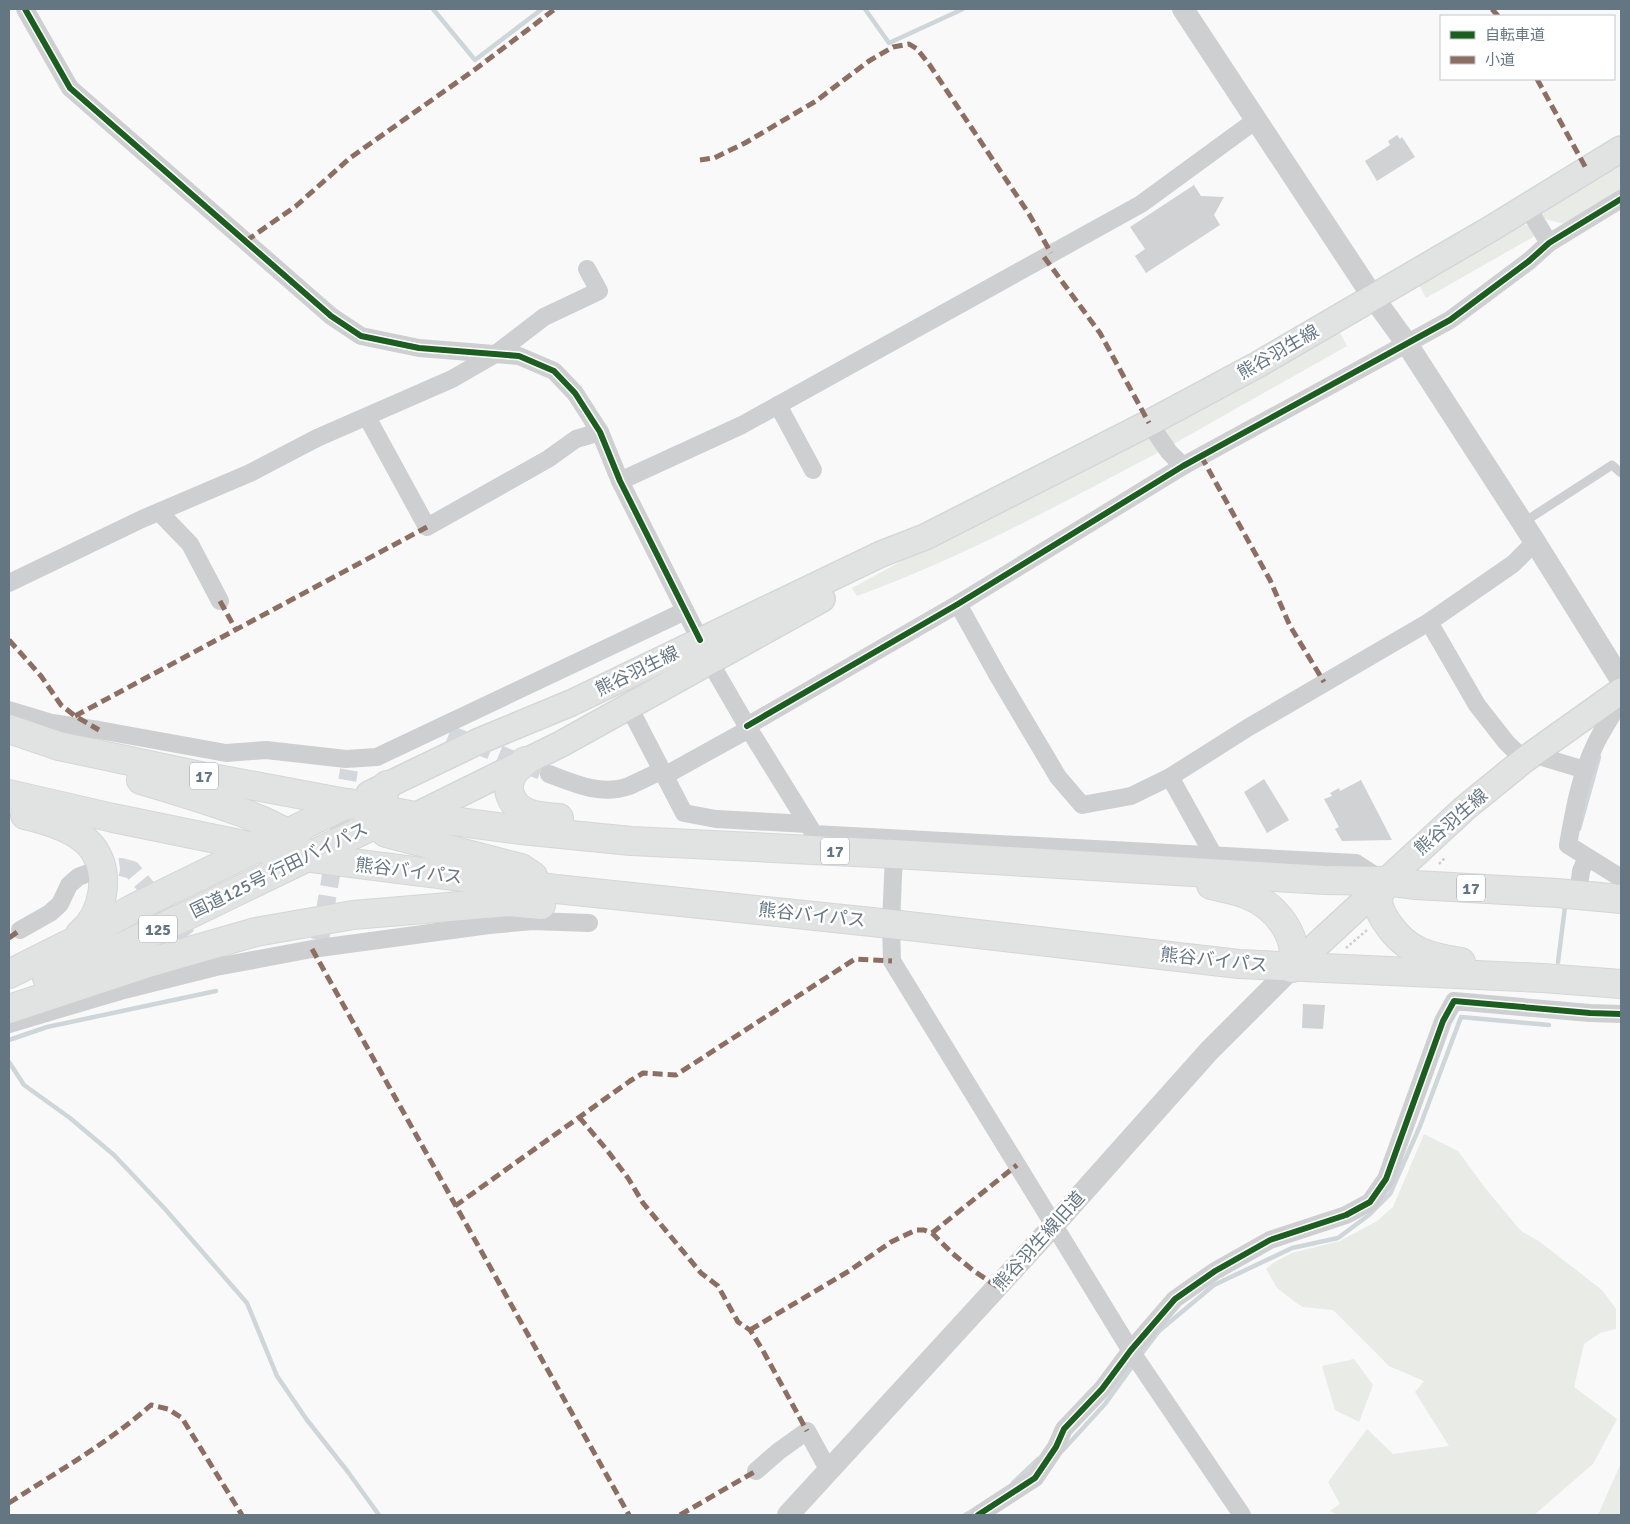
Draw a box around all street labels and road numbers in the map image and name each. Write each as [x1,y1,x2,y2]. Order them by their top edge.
street label: 熊谷羽生線 [1234,320,1322,384]
street label: 熊谷羽生線 [592,641,682,701]
road number: 17 [190,762,218,789]
street label: 熊谷羽生線 [1410,784,1492,860]
street label: 国道125号 行田バイパス [187,817,371,923]
road number: 17 [821,838,849,864]
street label: 熊谷バイパス [354,854,464,888]
road number: 17 [1457,874,1485,901]
street label: 熊谷バイパス [757,898,867,932]
road number: 125 [139,916,177,942]
street label: 熊谷バイパス [1159,943,1269,977]
street label: 熊谷羽生線旧道 [989,1187,1089,1295]

